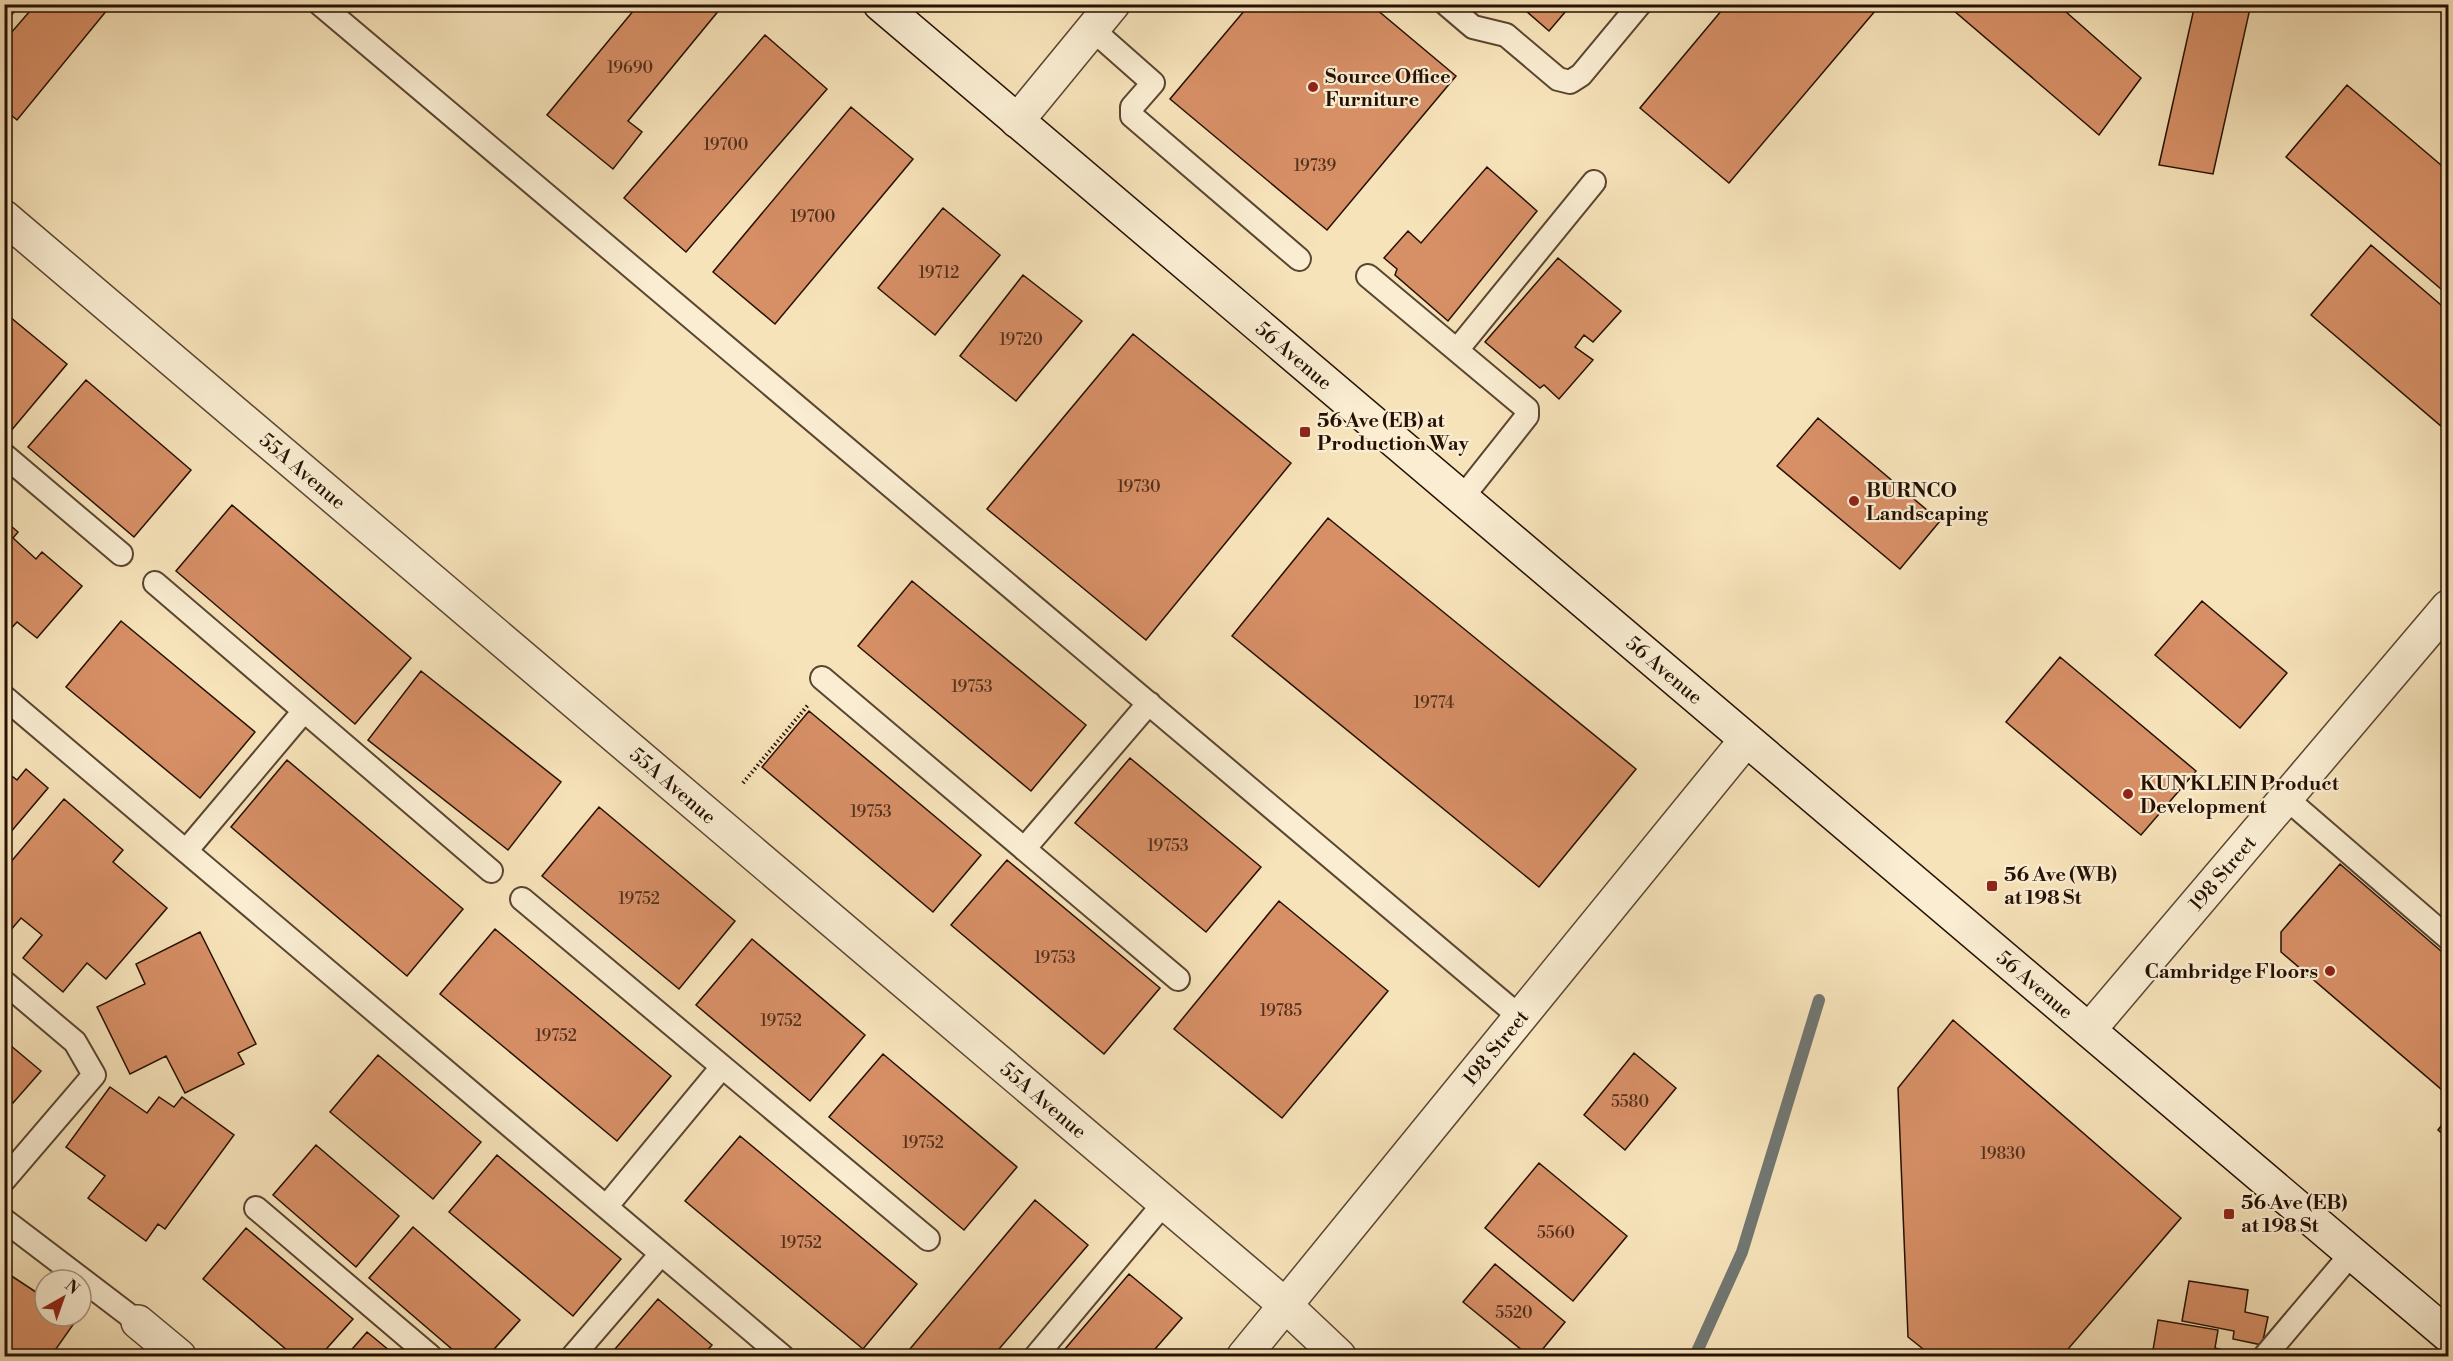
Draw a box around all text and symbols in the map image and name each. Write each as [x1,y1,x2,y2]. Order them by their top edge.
house number: 19690 [607,58,653,78]
place label: Source Office Furniture [1325,65,1451,113]
marker: Source Office Furniture [1306,80,1320,94]
house number: 19700 [704,135,748,155]
house number: 19739 [1294,156,1337,176]
house number: 19700 [791,207,835,227]
house number: 19712 [919,263,960,283]
street label: 56 Avenue [1249,317,1337,396]
house number: 19720 [999,330,1043,350]
place label: 56 Ave (EB) at Production Way [1317,409,1470,457]
marker: 56 Ave (EB) at Production Way [1298,425,1312,439]
street label: 55A Avenue [253,428,350,516]
house number: 19730 [1117,477,1161,497]
place label: BURNCO Landscaping [1866,479,1988,527]
marker: BURNCO Landscaping [1847,494,1861,508]
street label: 56 Avenue [1620,631,1707,711]
house number: 19753 [951,677,993,697]
house number: 19774 [1414,693,1455,713]
street label: 55A Avenue [624,743,721,830]
place label: KUN KLEIN Product Development [2140,772,2340,820]
marker: KUN KLEIN Product Development [2121,787,2135,801]
house number: 19753 [850,802,892,822]
street label: 198 Street [2185,831,2262,917]
house number: 19753 [1147,836,1189,856]
place label: 56 Ave (WB) at 198 St [2004,863,2117,911]
marker: 56 Ave (WB) at 198 St [1985,879,1999,893]
house number: 19752 [618,889,660,909]
street label: 56 Avenue [1990,946,2078,1025]
house number: 19753 [1034,948,1076,968]
place label: Cambridge Floors [2145,960,2318,985]
marker: Cambridge Floors [2323,964,2337,978]
house number: 19785 [1260,1001,1302,1021]
street label: 198 Street [1458,1005,1535,1092]
house number: 19752 [760,1011,802,1031]
house number: 19752 [535,1026,577,1046]
street label: 55A Avenue [994,1057,1091,1145]
house number: 5580 [1611,1092,1649,1112]
house number: 19752 [902,1133,944,1153]
house number: 19830 [1980,1144,2026,1164]
place label: 56 Ave (EB) at 198 St [2241,1191,2348,1239]
marker: 56 Ave (EB) at 198 St [2222,1207,2236,1221]
house number: 5560 [1537,1223,1575,1243]
house number: 19752 [780,1233,822,1253]
north arrow [33,1268,93,1328]
text: N [61,1276,84,1299]
house number: 5520 [1495,1303,1533,1323]

